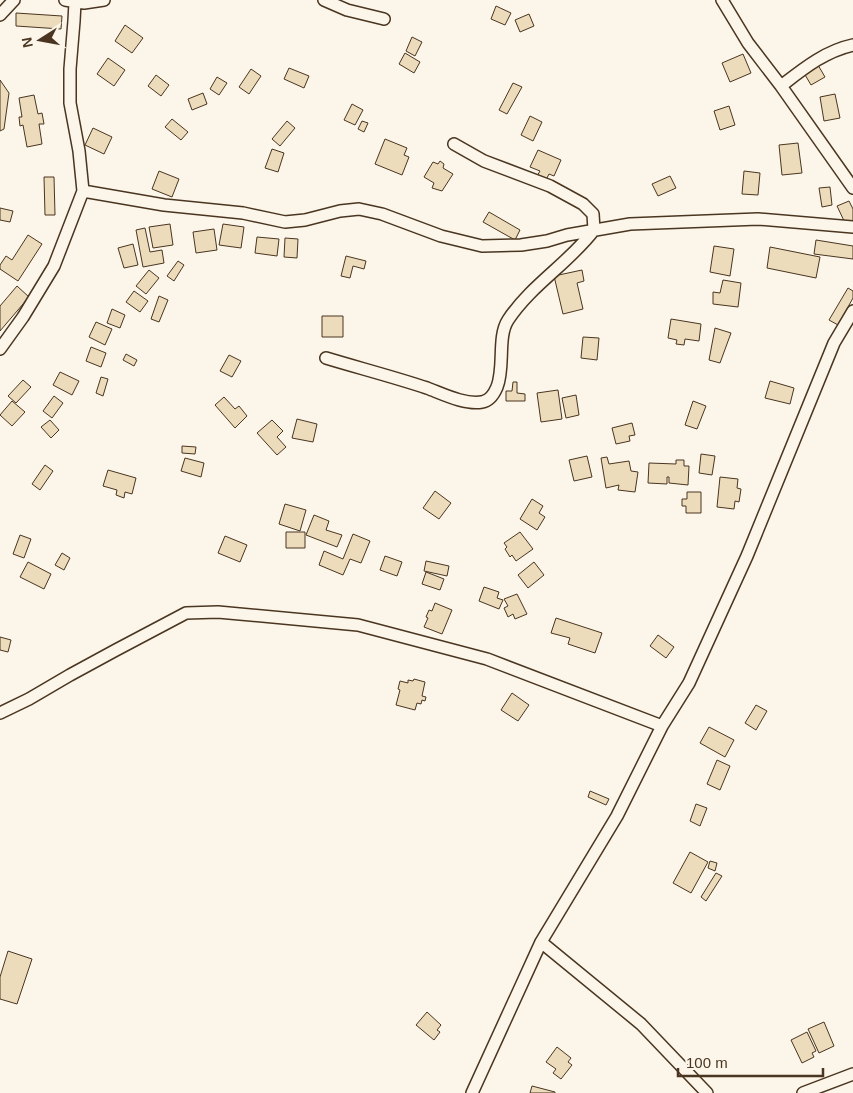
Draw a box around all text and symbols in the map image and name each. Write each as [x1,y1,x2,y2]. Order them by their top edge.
north arrow [15,15,65,65]
text: N [18,36,36,49]
scale bar [678,1046,823,1078]
text: 100 m [686,1054,728,1071]

